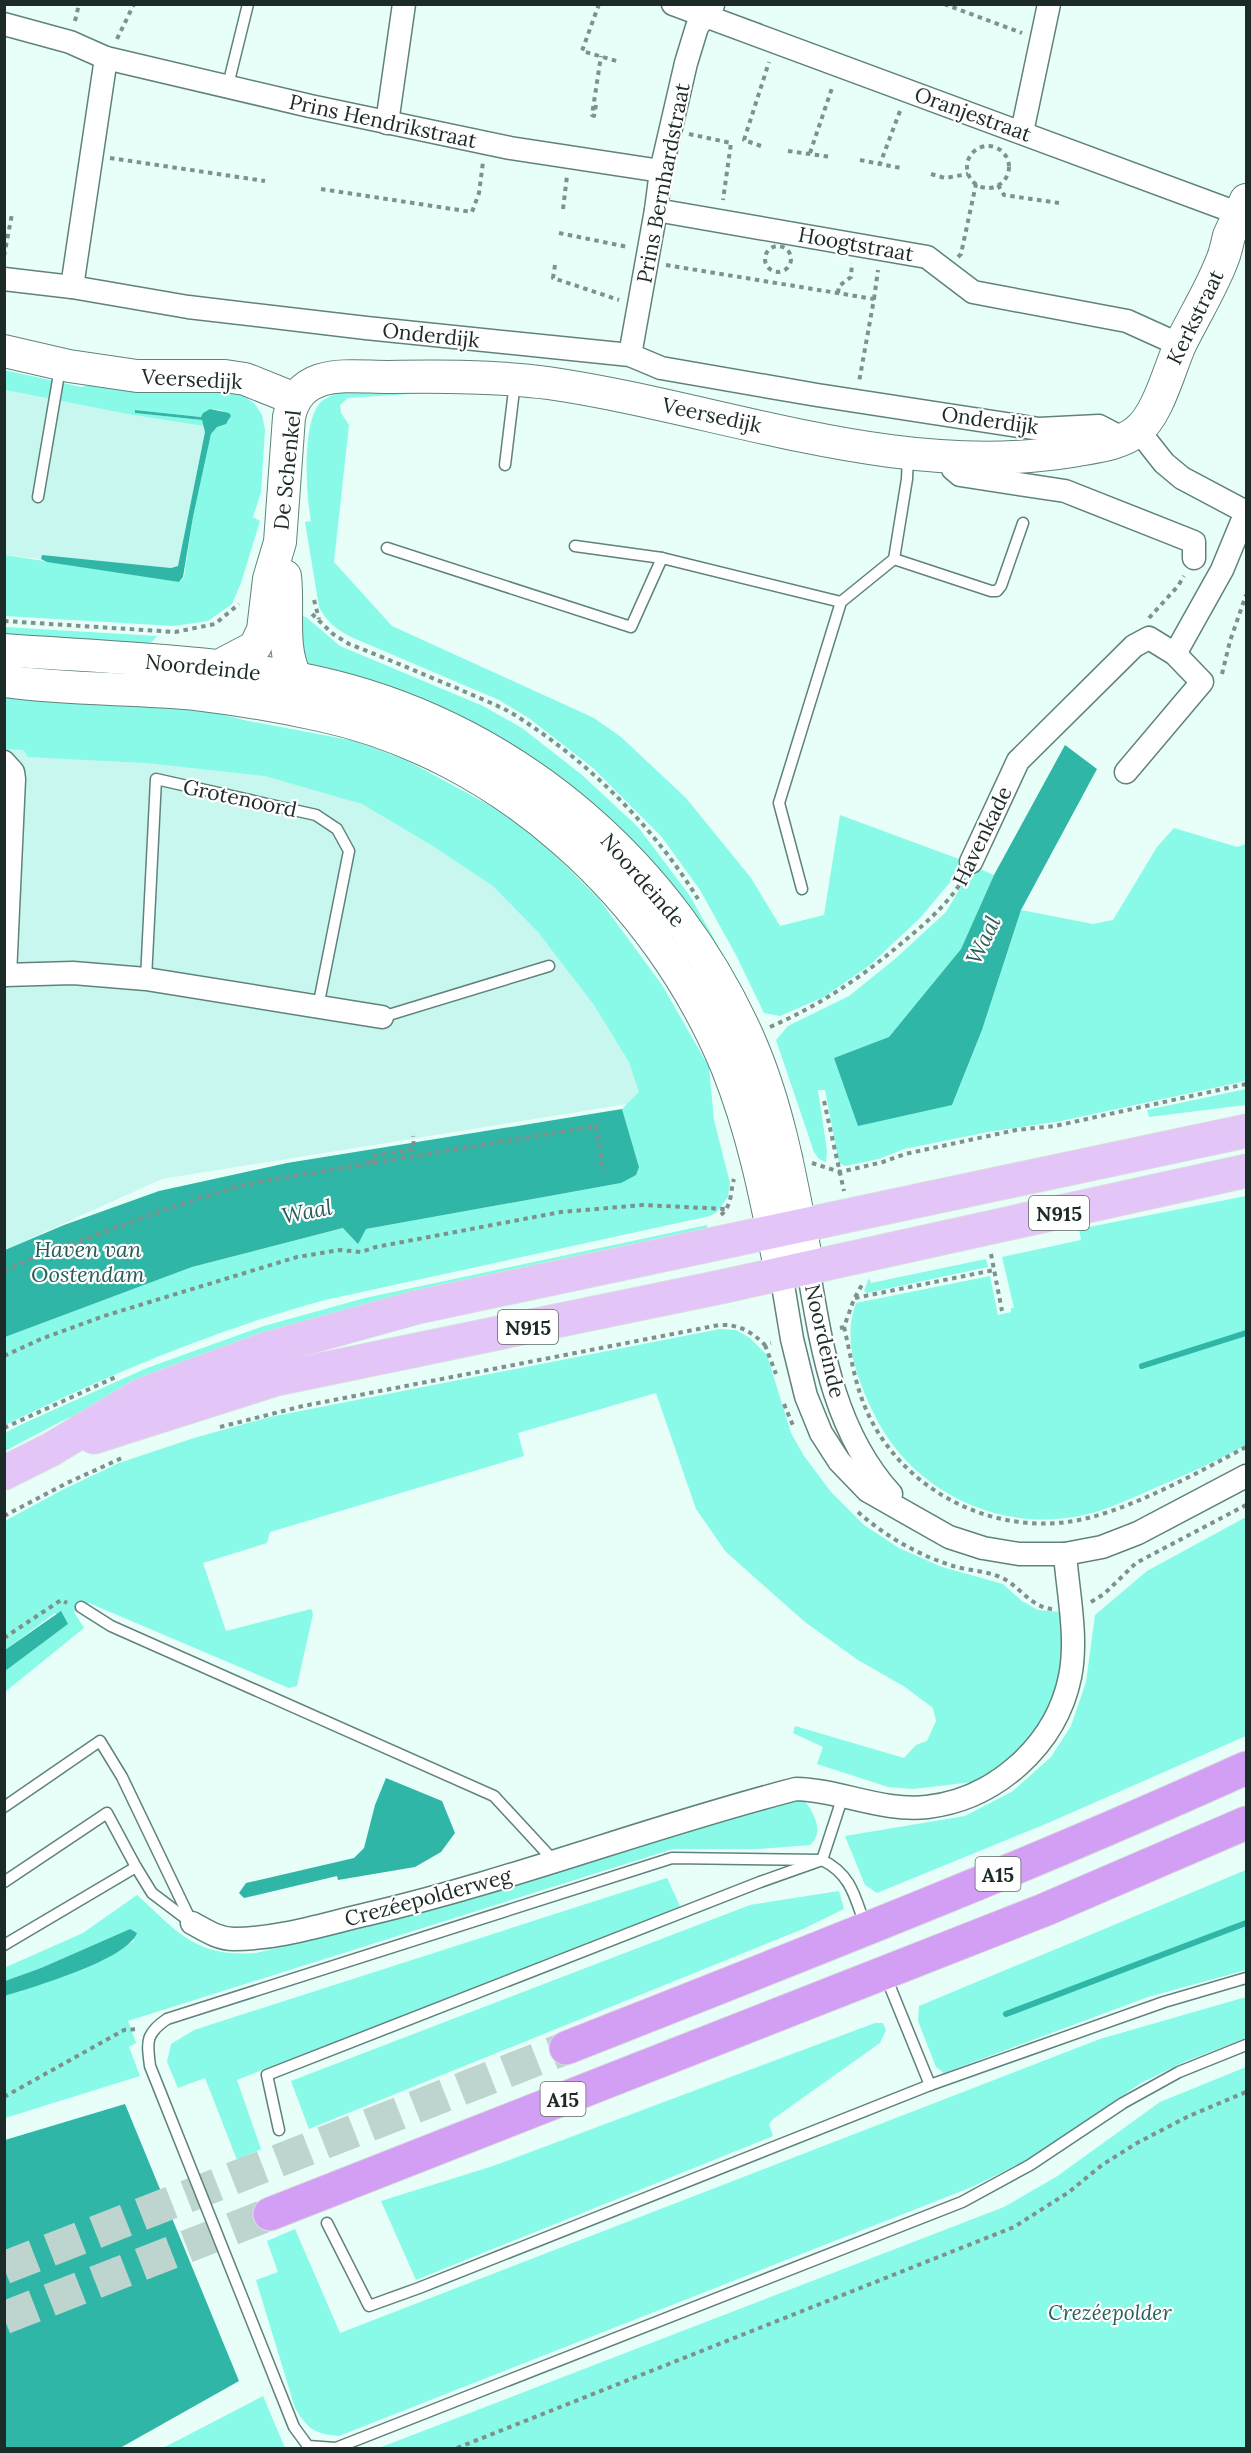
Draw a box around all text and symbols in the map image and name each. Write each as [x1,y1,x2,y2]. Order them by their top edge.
street label: Prins Bernhardstraat [630,80,696,285]
street label: Oranjestraat [911,80,1036,148]
street label: Prins Hendrikstraat [287,88,480,154]
street label: Hoogtstraat [796,221,917,268]
street label: Kerkstraat [1160,264,1230,369]
street label: Onderdijk [381,316,482,354]
street label: Veersedijk [140,363,244,395]
street label: Veersedijk [659,391,765,439]
street label: Onderdijk [940,400,1041,440]
street label: De Schenkel [267,409,307,531]
street label: Noordeinde [144,648,262,686]
street label: Grotenoord [181,773,299,823]
street label: Havenkade [946,782,1018,890]
street label: Noordeinde [595,827,691,933]
water label: Waal [959,911,1007,969]
water label: Waal [279,1192,335,1230]
road number: N915 [1029,1196,1089,1230]
water label: Haven van Oostendam [31,1235,146,1288]
street label: Noordeinde [799,1282,851,1400]
road number: N915 [498,1310,558,1344]
road number: A15 [976,1857,1020,1891]
street label: Crezéepolderweg [342,1862,515,1932]
road number: A15 [540,2082,586,2116]
park label: Crezéepolder [1048,2299,1172,2326]

